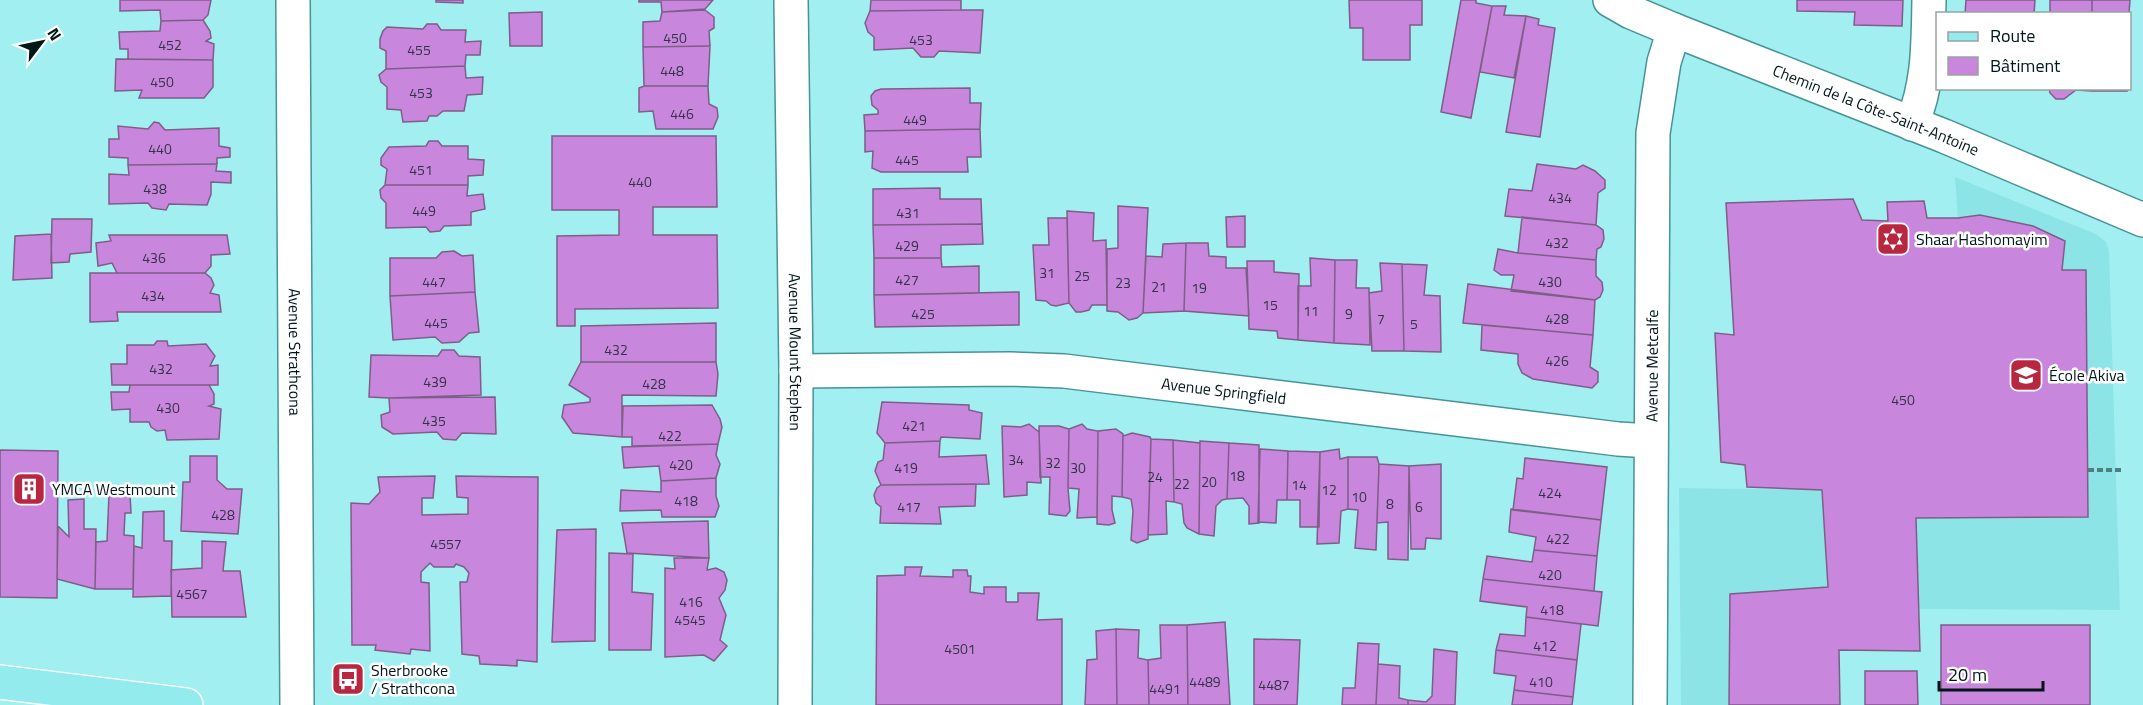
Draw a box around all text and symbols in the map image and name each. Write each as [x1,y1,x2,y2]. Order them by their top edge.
north arrow [12,12,72,72]
legend [1936,12,2131,90]
text: Route [1990,22,2035,49]
text: N [42,23,68,45]
house number: 450 [663,27,687,48]
house number: 453 [909,29,933,50]
house number: 452 [158,34,182,55]
house number: 455 [407,39,431,60]
text: Bâtiment [1990,52,2061,79]
street label: Chemin de la Côte-Saint-Antoine [1769,58,1983,162]
house number: 448 [660,60,684,81]
house number: 450 [150,71,174,92]
house number: 453 [409,82,433,103]
house number: 446 [670,103,694,124]
house number: 449 [903,109,927,130]
house number: 440 [148,138,172,159]
house number: 445 [895,149,919,170]
house number: 451 [409,159,433,180]
house number: 440 [628,171,652,192]
house number: 438 [143,178,167,199]
house number: 434 [1548,187,1572,208]
house number: 449 [412,200,436,221]
house number: 431 [896,202,920,223]
synagogue icon: Shaar Hashomayim [1875,221,1911,257]
place label: Shaar Hashomayim [1916,227,2048,251]
house number: 432 [1545,232,1569,253]
house number: 429 [895,235,919,256]
house number: 436 [142,247,166,268]
house number: 31 [1039,262,1055,283]
house number: 25 [1074,265,1090,286]
house number: 427 [895,269,919,290]
house number: 447 [422,271,446,292]
house number: 430 [1538,271,1562,292]
house number: 23 [1115,272,1131,293]
street label: Avenue Mount Stephen [783,273,808,431]
house number: 21 [1151,276,1167,297]
house number: 19 [1191,277,1207,298]
house number: 434 [141,285,165,306]
street label: Avenue Strathcona [283,288,307,416]
house number: 15 [1262,294,1278,315]
house number: 11 [1303,300,1319,321]
house number: 425 [911,303,935,324]
house number: 9 [1345,303,1353,324]
house number: 7 [1377,308,1385,329]
house number: 428 [1545,308,1569,329]
street label: Avenue Metcalfe [1639,310,1664,422]
house number: 445 [424,312,448,333]
house number: 5 [1410,313,1418,334]
house number: 432 [604,339,628,360]
house number: 426 [1545,350,1569,371]
school or university icon: École Akiva [2008,357,2044,393]
house number: 432 [149,358,173,379]
place label: École Akiva [2049,363,2125,387]
house number: 439 [423,371,447,392]
street label: Avenue Springfield [1160,371,1288,410]
house number: 428 [642,373,666,394]
house number: 450 [1891,389,1915,410]
house number: 430 [156,397,180,418]
house number: 435 [422,410,446,431]
house number: 421 [902,415,926,436]
house number: 422 [658,425,682,446]
house number: 34 [1008,449,1024,470]
house number: 32 [1045,452,1061,473]
house number: 420 [669,454,693,475]
house number: 419 [894,457,918,478]
house number: 30 [1070,457,1086,478]
house number: 18 [1229,465,1245,486]
house number: 24 [1147,466,1163,487]
building icon: YMCA Westmount [11,471,47,507]
house number: 20 [1201,471,1217,492]
house number: 22 [1174,473,1190,494]
house number: 14 [1291,474,1307,495]
place label: YMCA Westmount [52,477,176,501]
house number: 12 [1321,479,1337,500]
house number: 424 [1538,482,1562,503]
house number: 10 [1351,486,1367,507]
house number: 418 [674,490,698,511]
house number: 8 [1386,493,1394,514]
house number: 417 [897,496,921,517]
house number: 6 [1415,496,1423,517]
house number: 428 [211,504,235,525]
house number: 422 [1546,528,1570,549]
house number: 4557 [430,533,462,554]
house number: 420 [1538,564,1562,585]
house number: 4567 [176,583,208,604]
house number: 416 [679,591,703,612]
house number: 418 [1540,599,1564,620]
house number: 4545 [674,609,706,630]
house number: 412 [1533,635,1557,656]
house number: 4501 [944,638,976,659]
scale bar [1939,654,2042,692]
place label: Sherbrooke / Strathcona [371,658,455,700]
bus stop icon: Sherbrooke / Strathcona [330,661,366,697]
text: 20 m [1948,661,1987,688]
house number: 4489 [1189,671,1221,692]
house number: 410 [1529,671,1553,692]
house number: 4487 [1258,674,1290,695]
house number: 4491 [1149,678,1181,699]

